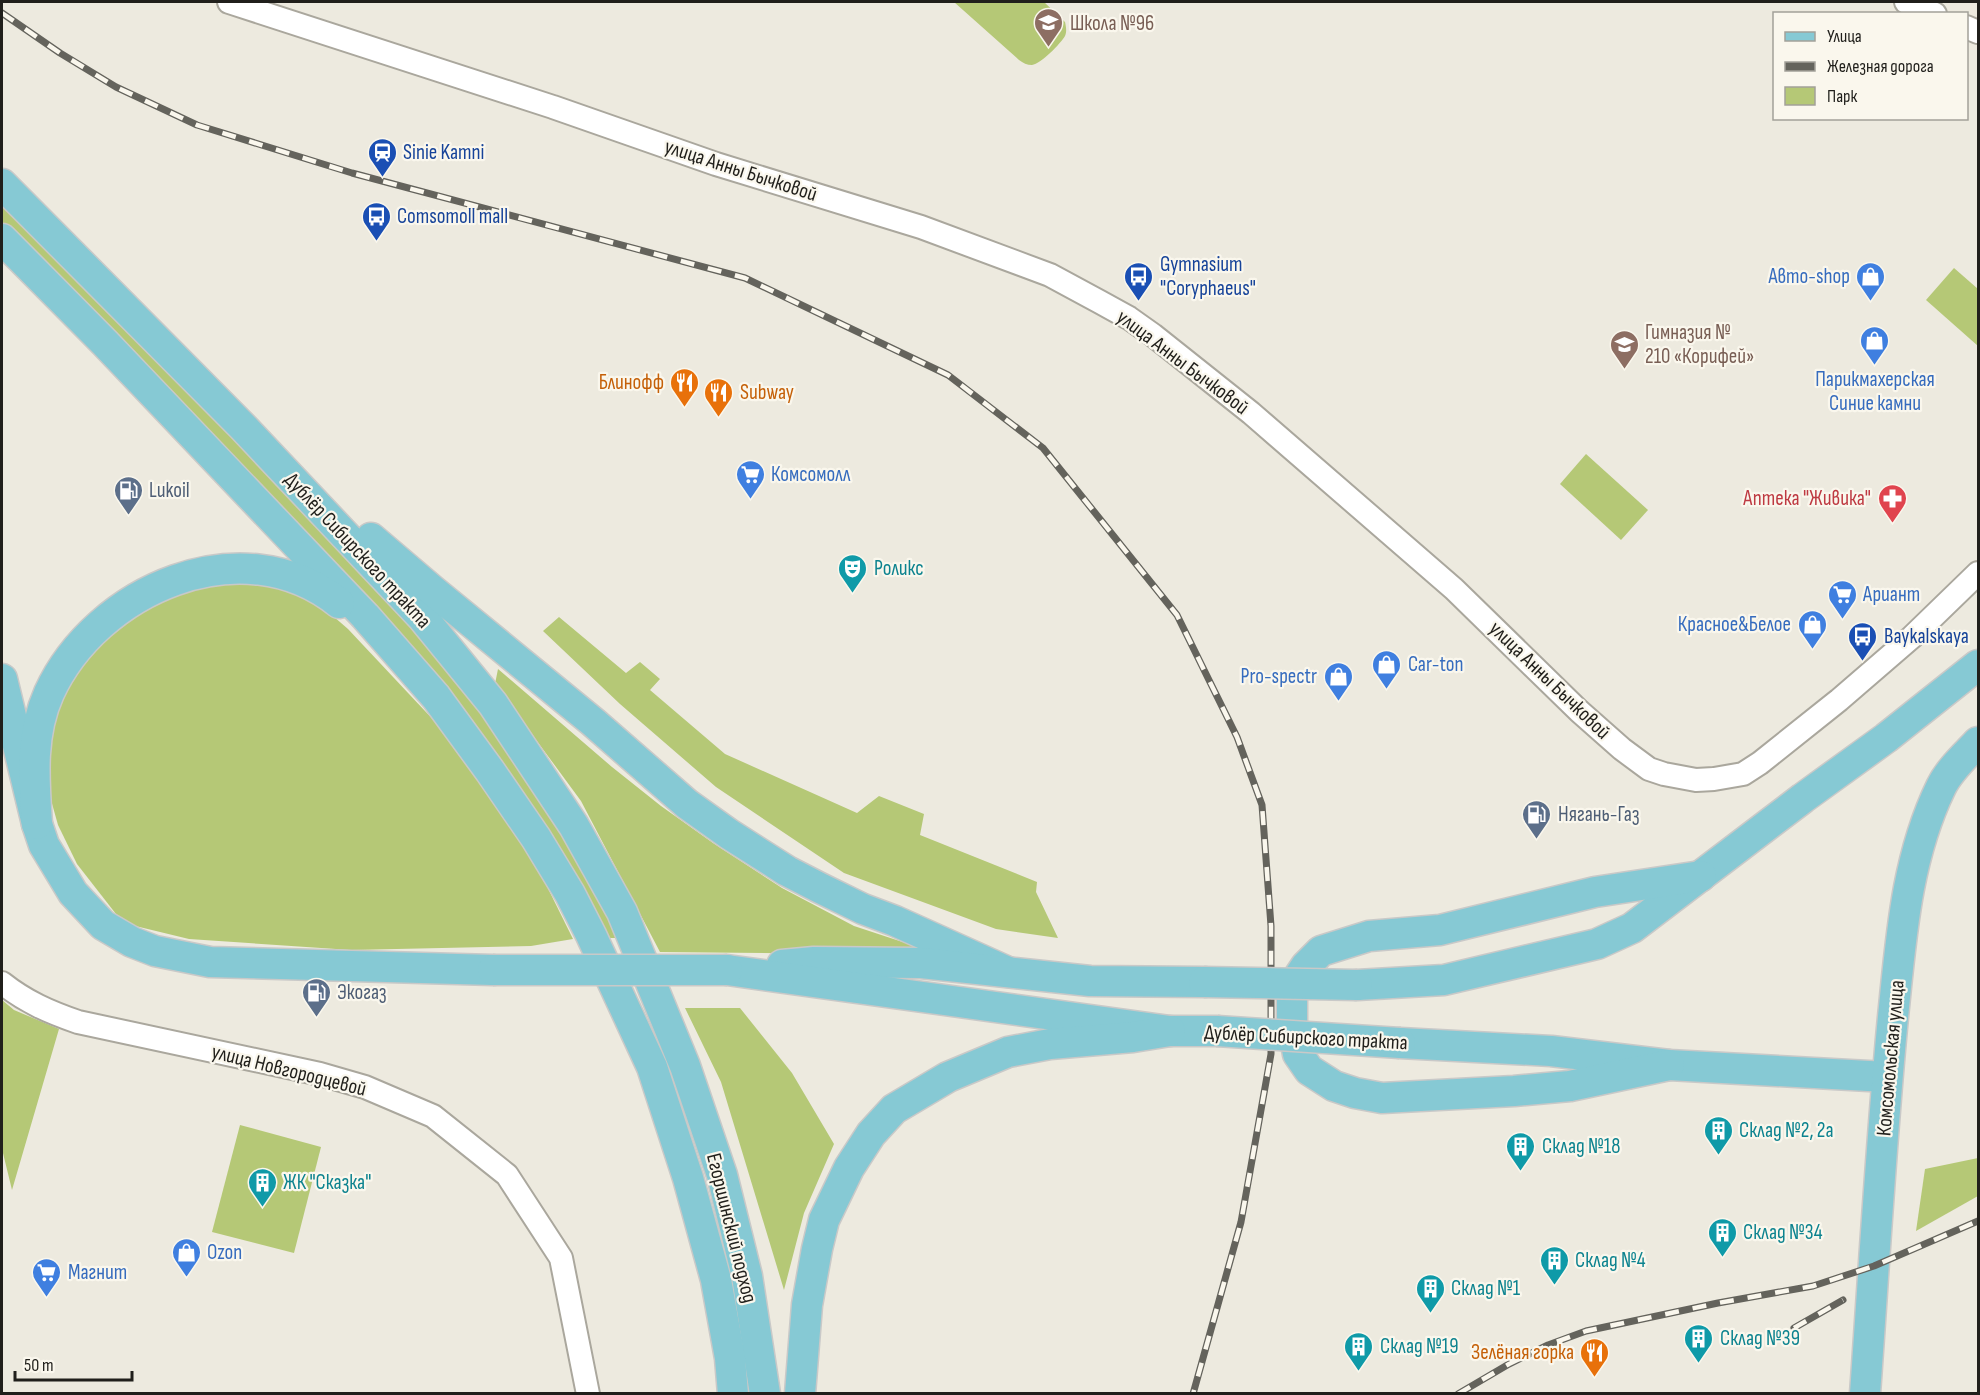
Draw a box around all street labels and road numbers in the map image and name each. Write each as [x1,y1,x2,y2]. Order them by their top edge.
street label: улица Анны Бычковой [661,134,820,207]
street label: улица Анны Бычковой [1112,305,1254,420]
street label: Дублёр Сибирского тракта [279,467,436,633]
street label: улица Анны Бычковой [1484,616,1615,745]
street label: Комсомольская улица [1871,979,1910,1137]
street label: Дублёр Сибирского тракта [1204,1020,1408,1055]
street label: улица Новгородцевой [209,1039,369,1102]
street label: Егоршинский подход [701,1151,762,1305]

